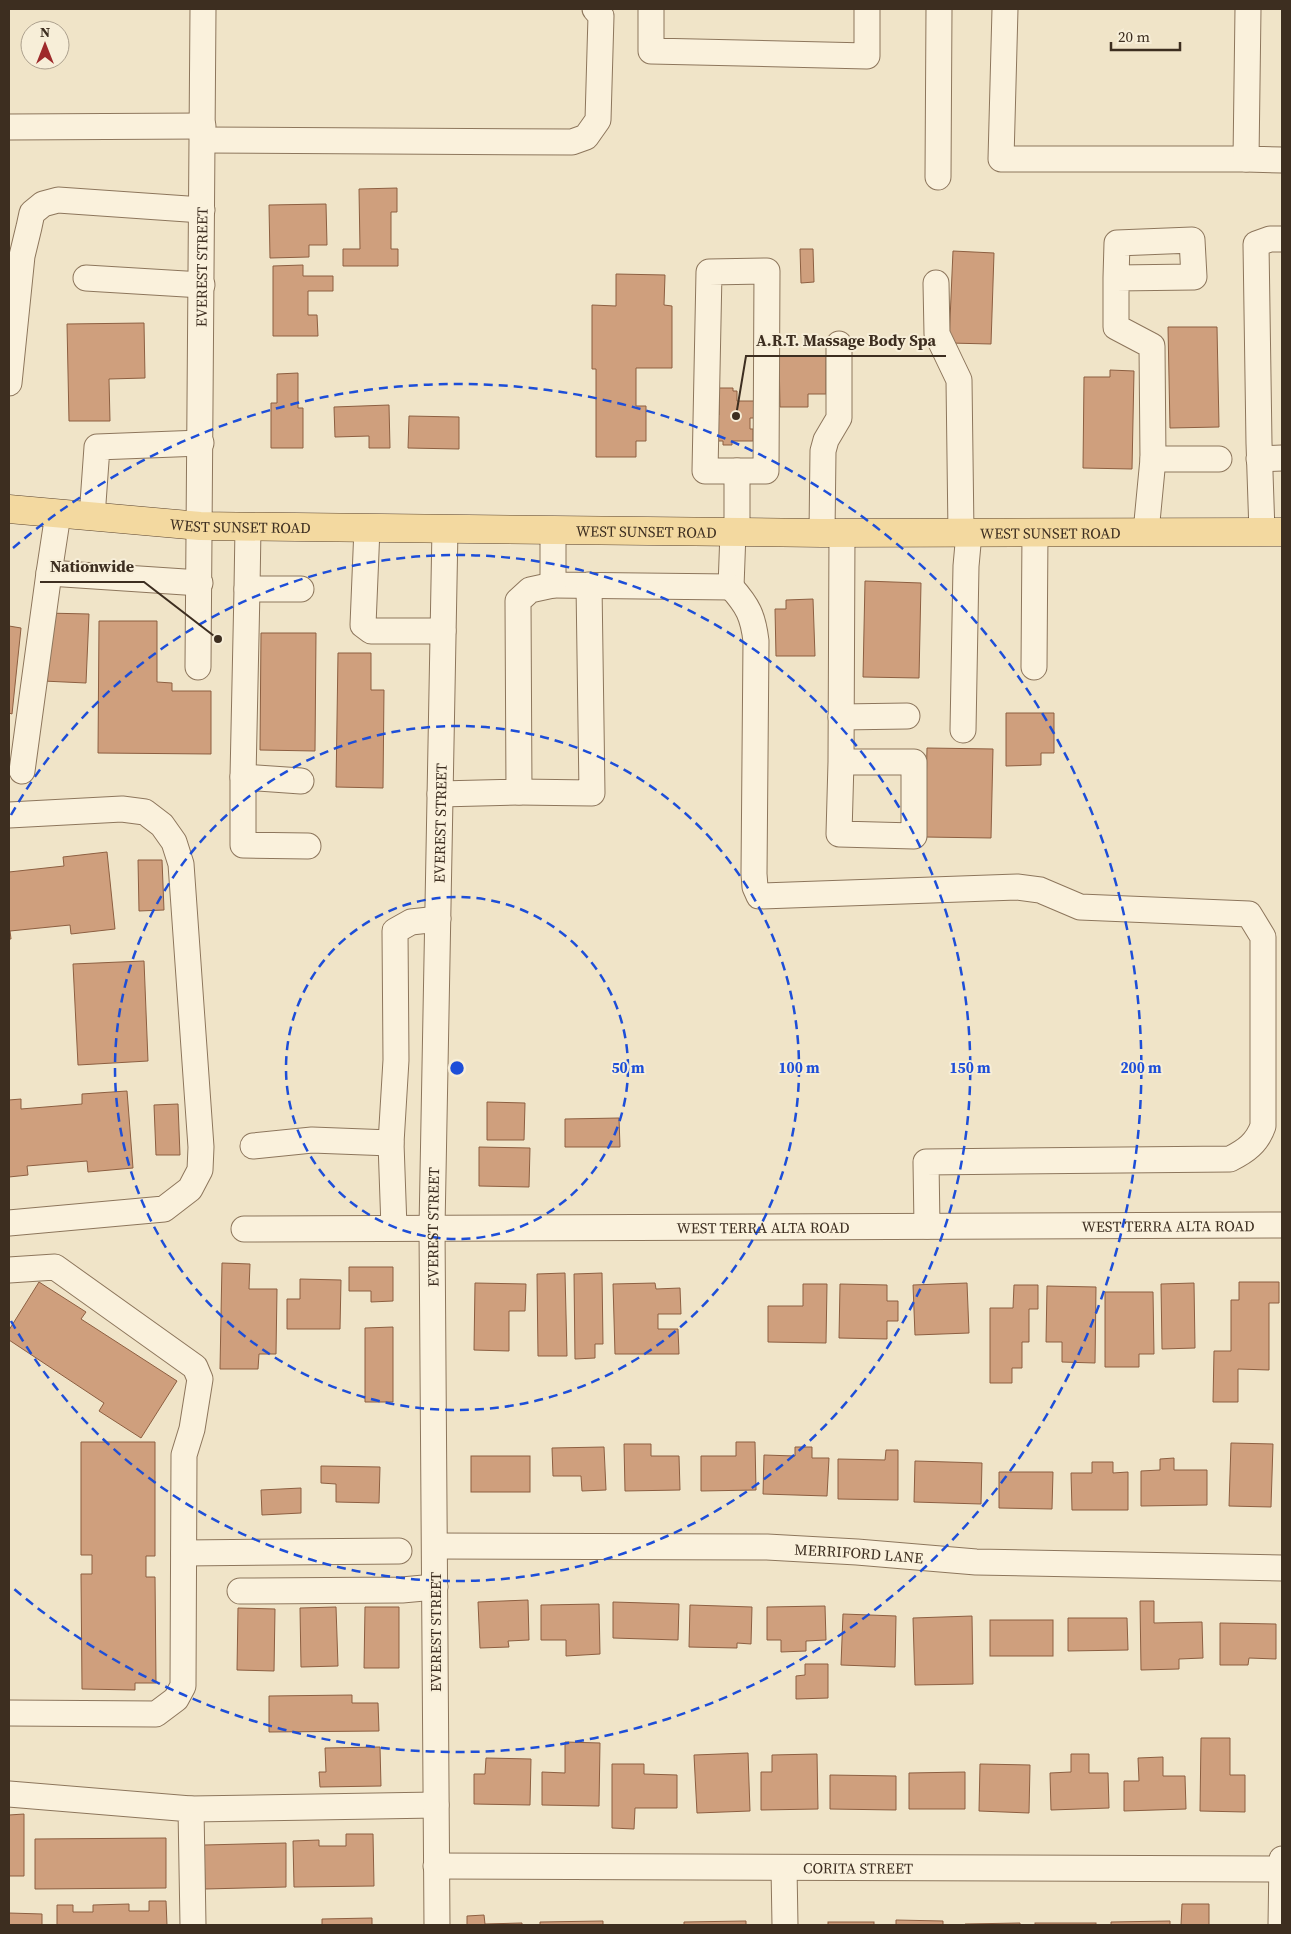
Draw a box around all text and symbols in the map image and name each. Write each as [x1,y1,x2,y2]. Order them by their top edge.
north arrow [20,20,70,70]
scale bar [1111,20,1180,52]
text: N [40,22,50,42]
text: 20 m [1118,26,1150,47]
street label: EVEREST STREET [190,207,212,327]
callout: A.R.T. Massage Body Spa [746,325,946,356]
text: A.R.T. Massage Body Spa [756,329,936,351]
street label: WEST SUNSET ROAD [169,513,311,538]
street label: WEST SUNSET ROAD [576,520,717,542]
street label: WEST SUNSET ROAD [980,522,1121,543]
callout: Nationwide [40,551,144,582]
text: Nationwide [50,555,134,577]
street label: EVEREST STREET [428,763,451,883]
text: 50 m [611,1057,645,1078]
text: 100 m [778,1057,820,1078]
text: 150 m [949,1057,991,1078]
text: 200 m [1120,1057,1162,1078]
centre of rings [448,1059,466,1077]
street label: EVEREST STREET [421,1167,444,1287]
street label: WEST TERRA ALTA ROAD [1081,1215,1255,1236]
street label: WEST TERRA ALTA ROAD [676,1216,850,1238]
street label: MERRIFORD LANE [794,1538,924,1568]
street label: EVEREST STREET [425,1572,446,1692]
street label: CORITA STREET [803,1857,913,1878]

